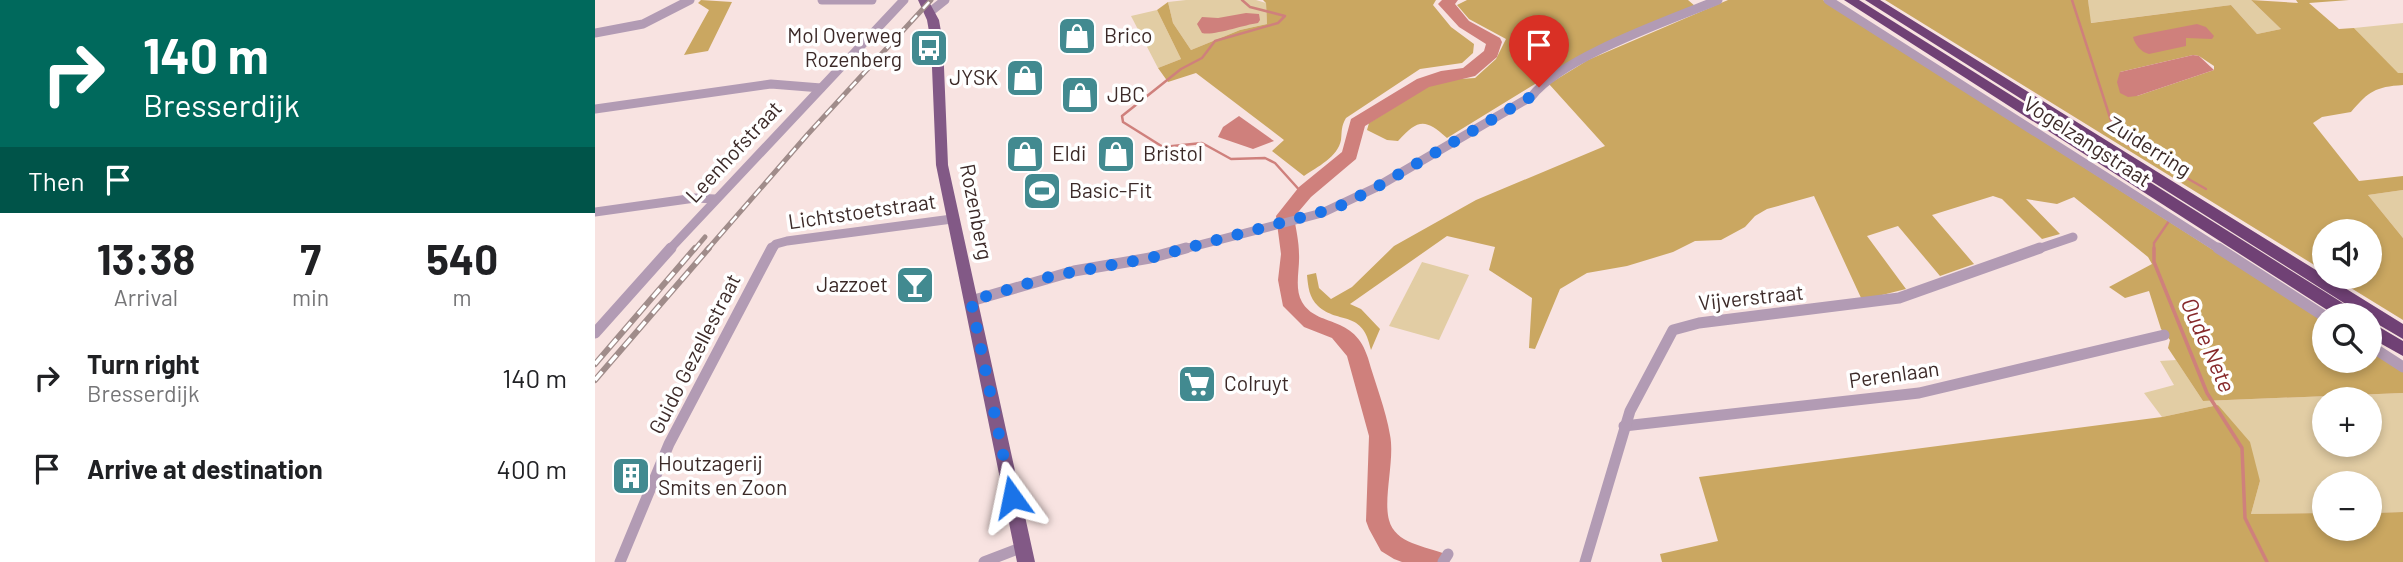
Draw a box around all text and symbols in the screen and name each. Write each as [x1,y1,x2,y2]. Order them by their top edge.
shop icon: Brico [1056,15,1098,57]
pin [1509,15,1569,87]
place label: Mol Overweg Rozenberg [787,22,902,71]
place label: Brico [1104,22,1152,47]
text: 140 m [143,25,269,84]
icon: arrive [1520,26,1558,64]
bus stop icon: Mol Overweg Rozenberg [908,27,950,69]
icon: right [28,28,119,119]
shop icon: JYSK [1004,57,1046,99]
place label: JYSK [949,64,998,89]
shop icon: JBC [1059,74,1101,116]
place label: JBC [1107,81,1145,106]
text: Bresserdijk [143,85,300,123]
street label: Vogelzangstraat [2019,90,2156,191]
street label: Leenhofstraat [680,95,786,207]
street label: Zuiderring [2103,110,2196,181]
shop icon: Eldi [1004,133,1046,175]
shop icon: Bristol [1095,133,1137,175]
place label: Eldi [1052,140,1086,165]
place label: Bristol [1143,140,1203,165]
icon: arrive [99,161,137,199]
street label: Rozenberg [956,162,999,262]
text: Then [28,165,85,196]
sports icon: Basic-Fit [1021,170,1063,212]
place label: Basic-Fit [1069,177,1152,202]
street label: Lichtstoetstraat [786,188,937,233]
map controls [2312,219,2382,541]
button: sound [2312,219,2382,289]
text: 13:38 [97,233,195,283]
text: 7 [300,233,321,283]
text: 540 [426,233,498,283]
bar icon: Jazzoet [894,264,936,306]
street label: Guido Gezellestraat [643,269,745,437]
place label: Jazzoet [816,271,888,296]
street label: Vijverstraat [1697,279,1805,314]
text: Arrival [114,283,178,311]
text: min [292,283,329,311]
text: m [453,283,472,311]
water label: Oude Nete [2176,293,2242,396]
button: search [2312,303,2382,373]
text: Turn right [87,348,200,379]
street label: Perenlaan [1847,355,1941,392]
icon: right [28,359,66,397]
text: 140 m [502,362,567,393]
supermarket icon: Colruyt [1176,363,1218,405]
place label: Colruyt [1224,370,1289,395]
text: Bresserdijk [87,379,200,407]
button: + [2312,387,2382,457]
icon: arrive [28,450,66,488]
place label: Houtzagerij Smits en Zoon [658,450,787,499]
text: Arrive at destination [87,453,323,484]
text: 400 m [497,453,567,484]
building icon: Houtzagerij Smits en Zoon [610,455,652,497]
position arrow [975,460,1049,534]
button: − [2312,471,2382,541]

